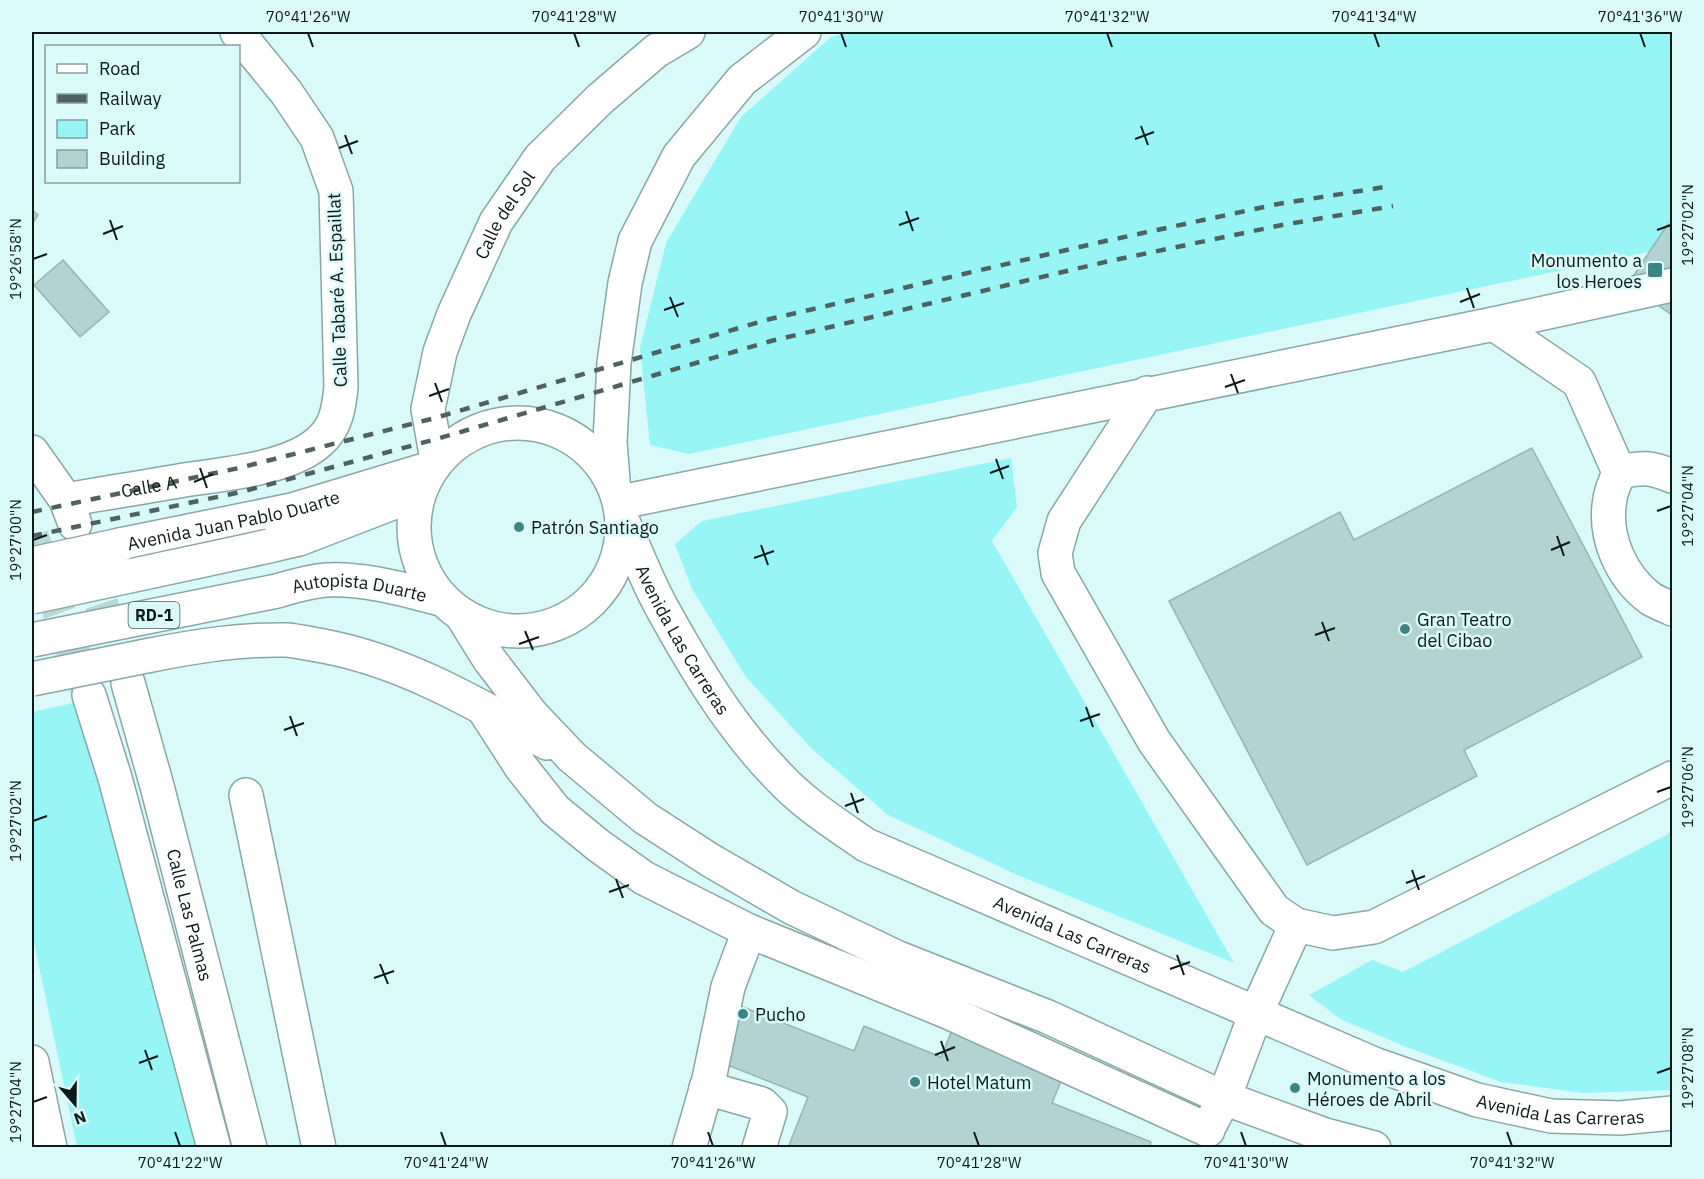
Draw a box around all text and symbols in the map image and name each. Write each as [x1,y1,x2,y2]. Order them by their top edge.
text: 70°41'26"W [266,7,351,26]
text: 70°41'28"W [532,7,617,26]
text: 70°41'30"W [799,7,884,26]
text: 70°41'32"W [1065,7,1150,26]
text: 70°41'34"W [1332,7,1417,26]
text: 70°41'36"W [1598,7,1683,26]
legend [45,45,240,183]
text: Road [99,57,140,80]
text: Railway [99,87,161,110]
text: Park [99,117,136,140]
text: Building [99,147,166,170]
street label: Calle del Sol [469,166,540,263]
text: 19°27'02"N [1678,184,1697,266]
street label: Calle Tabaré A. Espaillat [322,192,352,388]
text: 19°26'58"N [6,218,25,300]
place label: Monumento a los Heroes [1531,249,1642,293]
marker: Monumento a los Heroes [1646,261,1664,279]
text: 19°27'04"N [1678,465,1697,547]
street label: Calle A [119,470,179,502]
street label: Avenida Juan Pablo Duarte [125,485,342,555]
text: 19°27'00"N [6,499,25,581]
place label: Patrón Santiago [531,516,659,539]
marker: Patrón Santiago [512,520,526,534]
street label: Avenida Las Carreras [631,561,735,719]
street label: Autopista Duarte [289,568,430,607]
road number: RD-1 [128,602,180,628]
place label: Gran Teatro del Cibao [1417,608,1512,652]
marker: Gran Teatro del Cibao [1398,622,1412,636]
text: 19°27'06"N [1678,746,1697,828]
text: 19°27'02"N [6,780,25,862]
street label: Calle Las Palmas [162,846,218,983]
street label: Avenida Las Carreras [990,890,1155,978]
place label: Pucho [755,1003,806,1026]
marker: Pucho [736,1007,750,1021]
text: 19°27'08"N [1678,1027,1697,1109]
text: 19°27'04"N [6,1061,25,1143]
place label: Monumento a los Héroes de Abril [1307,1067,1446,1111]
place label: Hotel Matum [927,1071,1032,1094]
north arrow [45,1074,105,1134]
marker: Hotel Matum [908,1075,922,1089]
marker: Monumento a los Héroes de Abril [1288,1081,1302,1095]
street label: Avenida Las Carreras [1475,1089,1646,1129]
text: N [71,1107,89,1129]
text: 70°41'22"W [138,1153,223,1172]
text: 70°41'24"W [404,1153,489,1172]
text: 70°41'26"W [671,1153,756,1172]
text: 70°41'28"W [937,1153,1022,1172]
text: 70°41'30"W [1204,1153,1289,1172]
text: 70°41'32"W [1470,1153,1555,1172]

